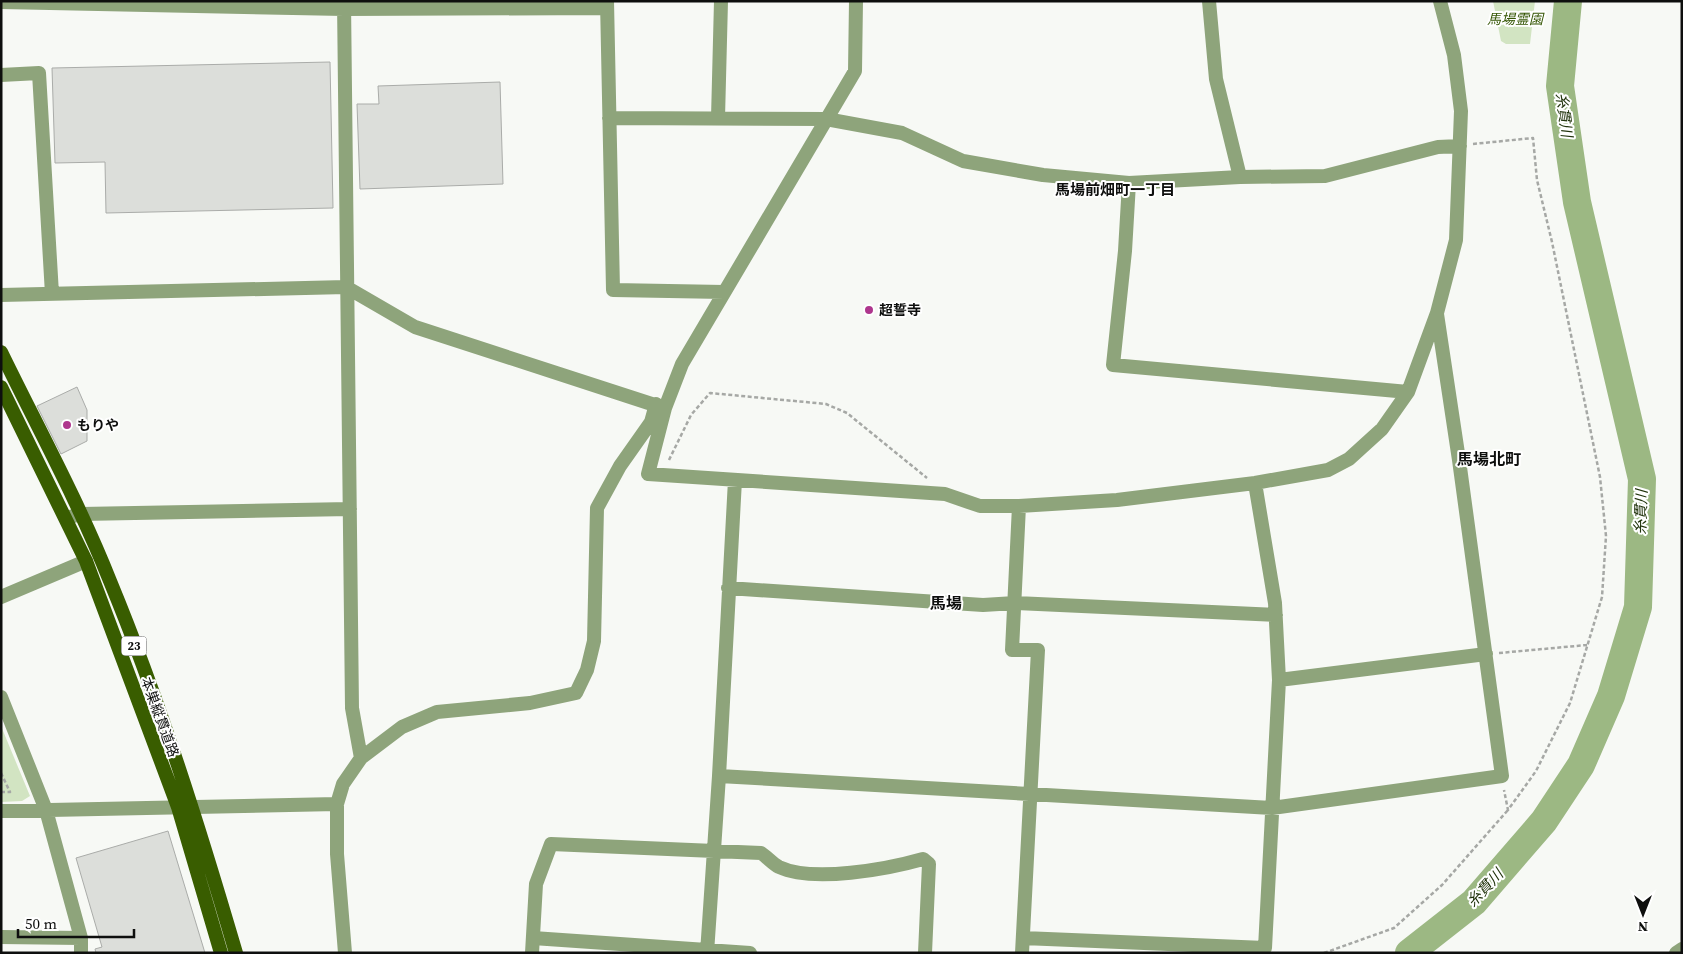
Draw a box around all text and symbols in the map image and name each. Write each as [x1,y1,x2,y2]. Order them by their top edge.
park label: 馬場霊園 [1487,9,1545,29]
water label: 糸貫川 [1551,91,1578,141]
district label: 馬場前畑町一丁目 [1055,179,1175,200]
place label: 超誓寺 [879,300,921,320]
marker: 超誓寺 [863,304,875,316]
place label: もりや [77,415,119,435]
marker: もりや [61,419,73,431]
district label: 馬場北町 [1457,448,1521,470]
water label: 糸貫川 [1629,487,1652,535]
district label: 馬場 [930,592,962,614]
road number: 23 [122,636,146,656]
street label: 本巣縦貫道路 [136,674,184,760]
water label: 糸貫川 [1462,863,1509,911]
north arrow [1618,889,1668,939]
scale bar [18,906,134,938]
text: 50 m [25,913,57,934]
text: N [1638,917,1648,937]

